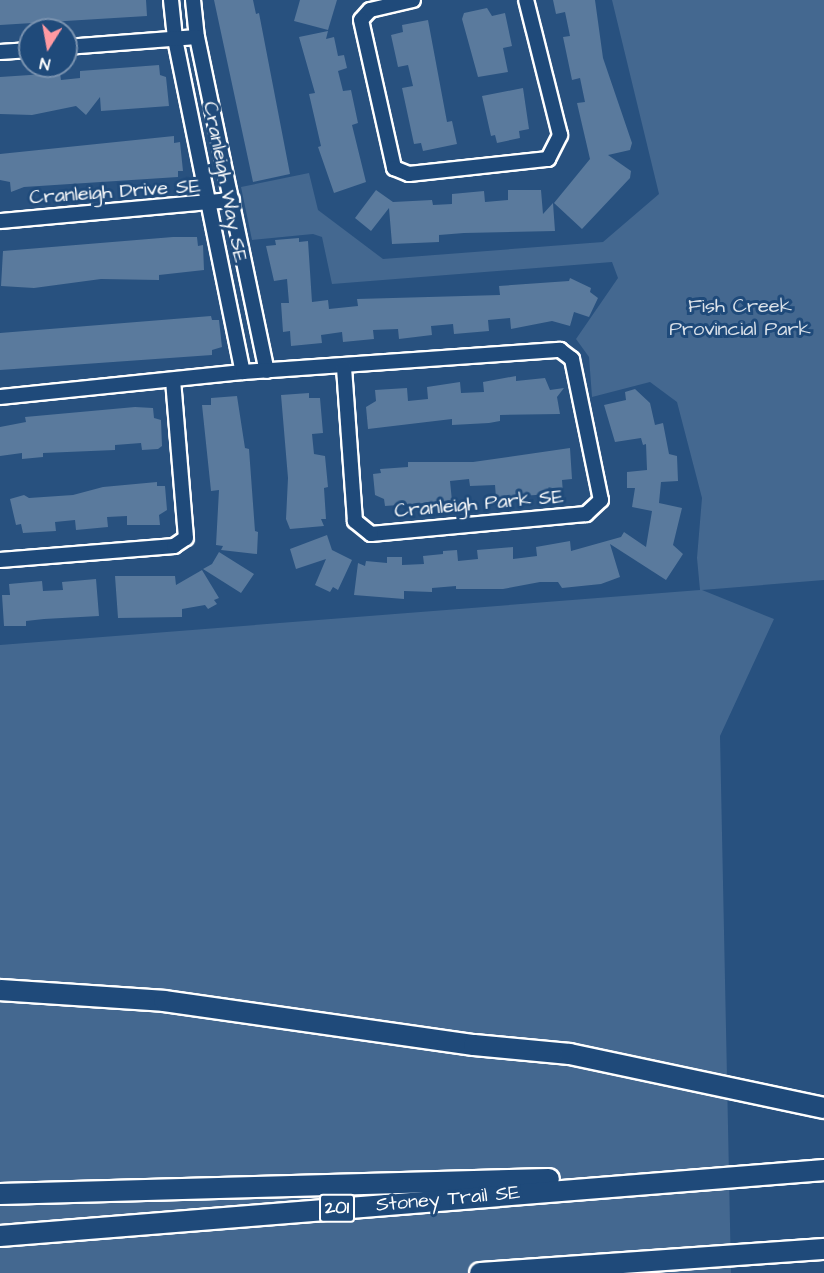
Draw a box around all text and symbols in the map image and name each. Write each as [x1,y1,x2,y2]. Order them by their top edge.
north arrow [18,18,78,78]
text: N [38,52,52,75]
street label: Cranleigh Way SE [198,100,252,264]
street label: Cranleigh Drive SE [29,174,201,210]
park label: Fish Creek Provincial Park [669,295,811,342]
street label: Cranleigh Park SE [394,485,564,523]
street label: Stoney Trail SE [375,1181,521,1217]
road number: 201 [319,1193,355,1223]

